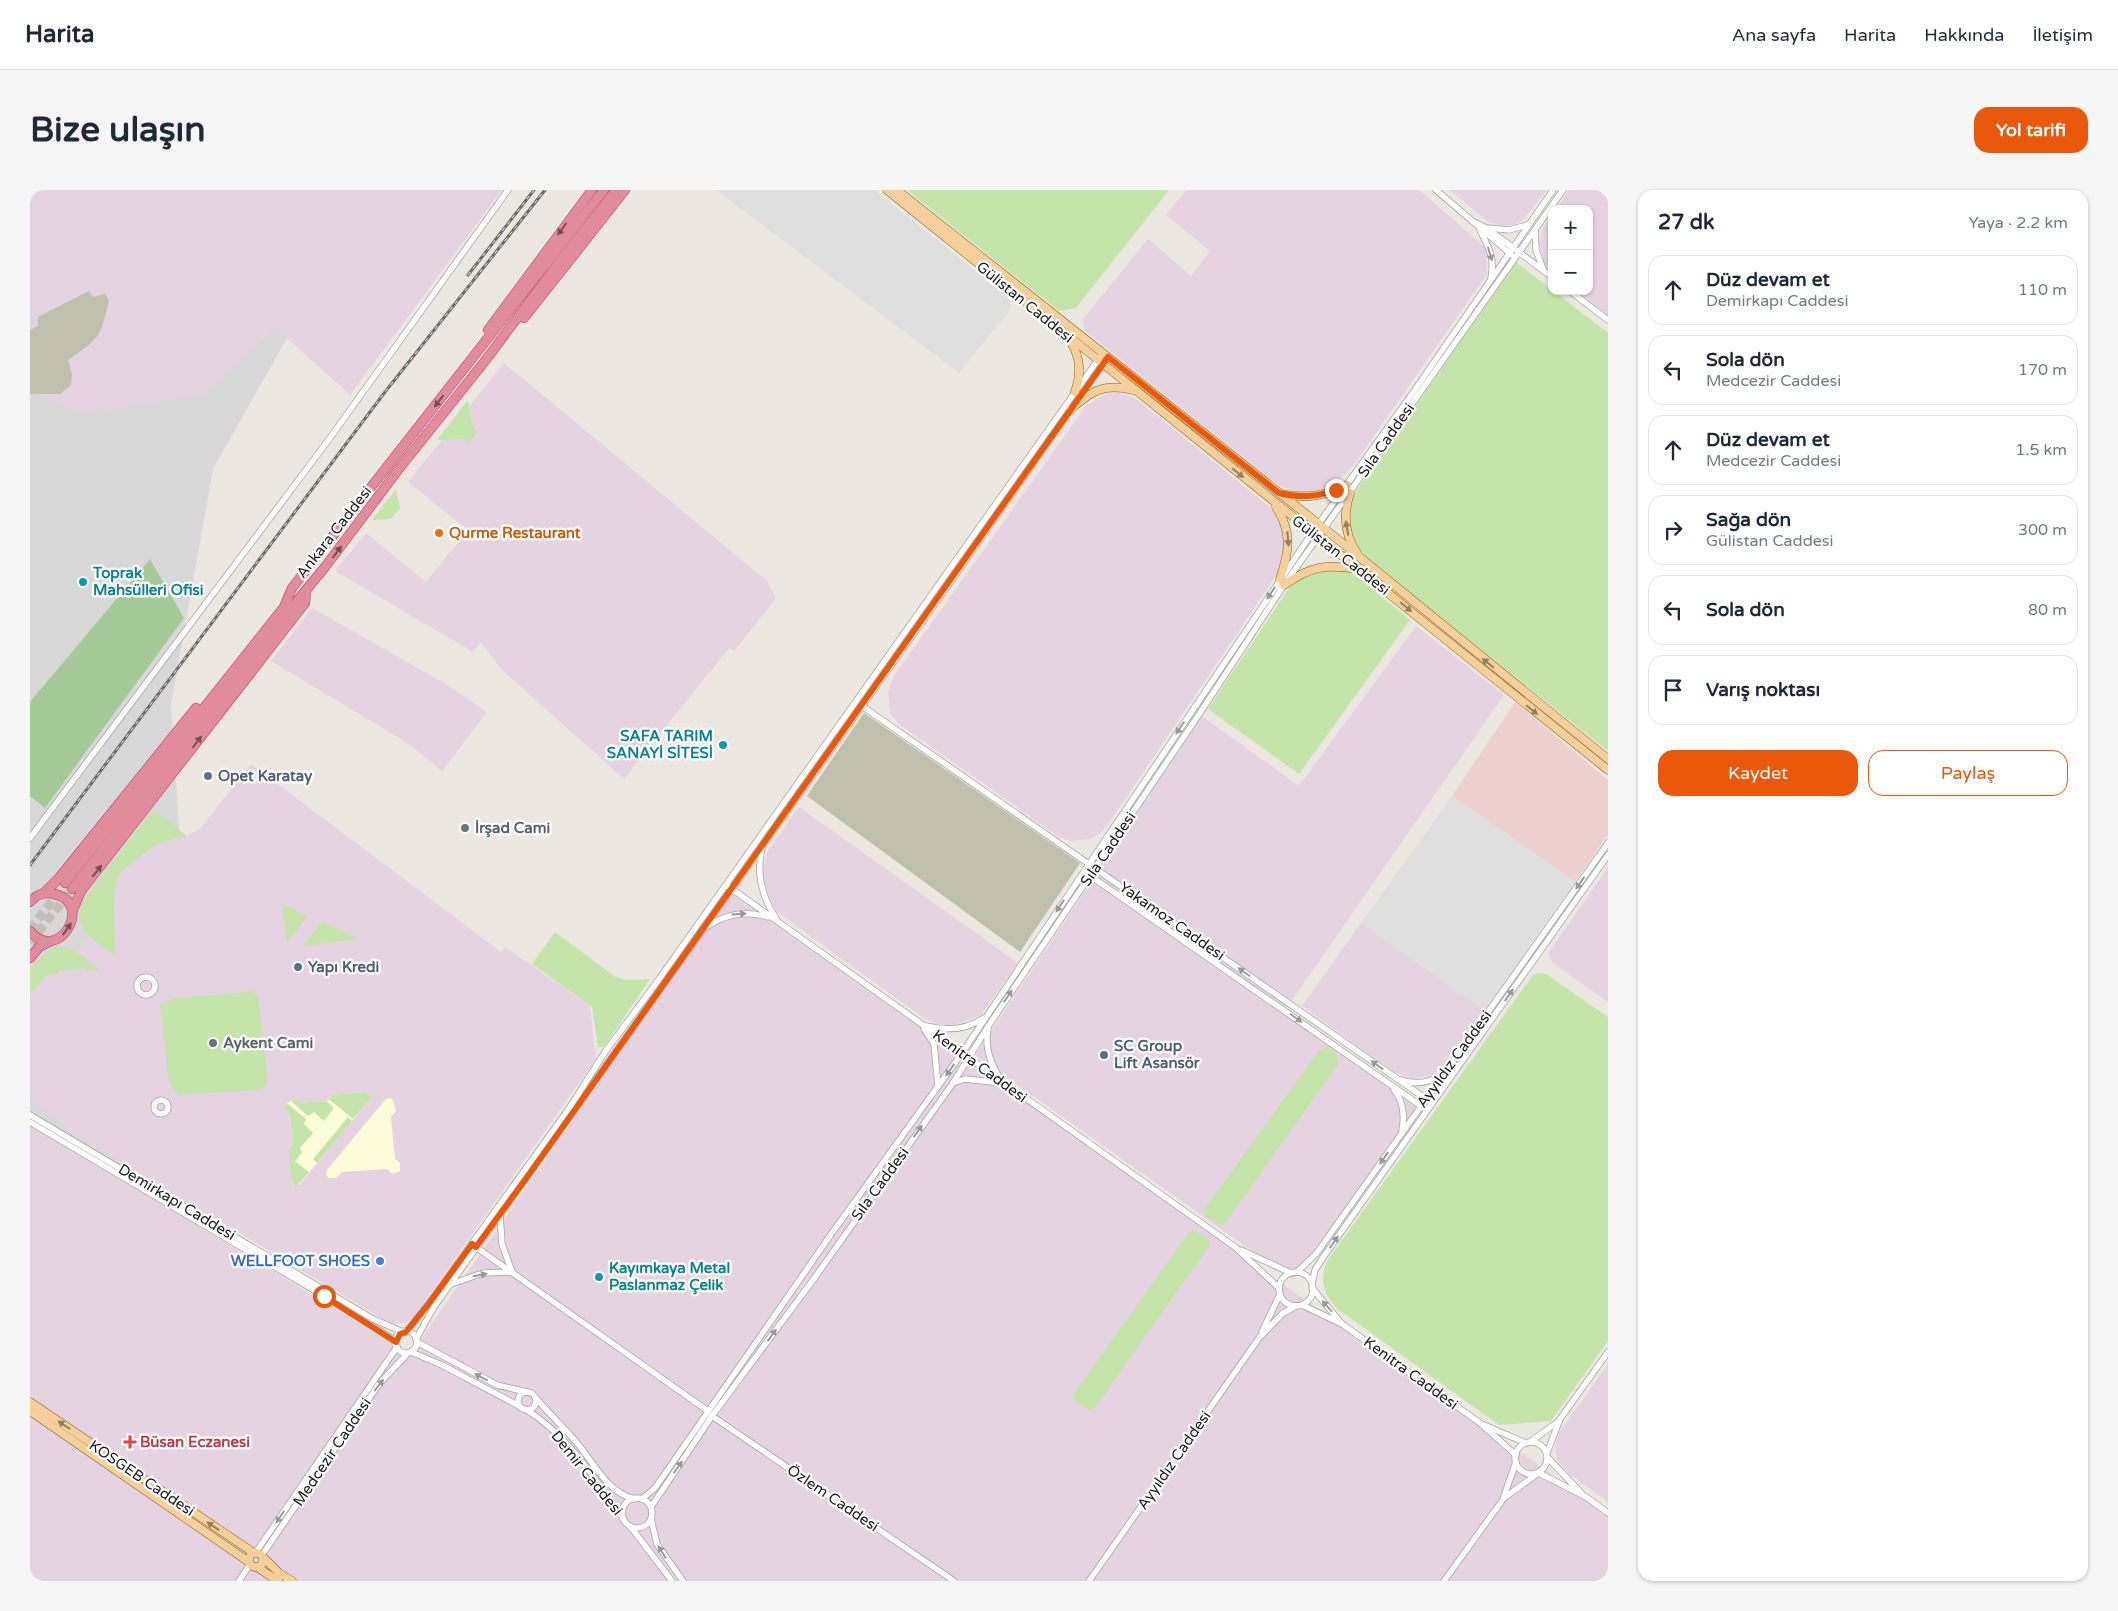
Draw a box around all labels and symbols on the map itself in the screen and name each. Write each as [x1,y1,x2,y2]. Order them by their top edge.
one-way arrow [557,222,567,236]
one-way arrow [1487,246,1494,261]
street label: Gülistan Caddesi [973,257,1077,347]
one-way arrow [434,394,444,408]
street label: Sıla Caddesi [1354,400,1418,480]
one-way arrow [1231,468,1244,479]
route end [1325,479,1348,502]
street label: Ankara Caddesi [292,482,376,582]
street label: Gülistan Caddesi [1288,511,1394,599]
one-way arrow [1343,520,1351,536]
place label: Qurme Restaurant [449,524,581,542]
marker: Qurme Restaurant [433,527,445,539]
one-way arrow [1284,532,1292,548]
one-way arrow [332,545,342,559]
place label: Toprak Mahsülleri Ofisi [92,564,203,599]
marker: Toprak Mahsülleri Ofisi [77,576,89,588]
one-way arrow [1266,586,1276,600]
one-way arrow [1399,602,1412,613]
one-way arrow [1482,657,1495,668]
one-way arrow [1525,704,1538,715]
one-way arrow [1175,721,1185,734]
place label: SAFA TARIM SANAYİ SİTESİ [607,727,713,762]
one-way arrow [192,735,202,749]
marker: SAFA TARIM SANAYİ SİTESİ [717,739,729,751]
place label: Opet Karatay [218,767,312,786]
marker: Opet Karatay [202,770,214,782]
street label: Sıla Caddesi [1076,808,1140,890]
place label: İrşad Cami [475,819,550,838]
marker: İrşad Cami [459,822,471,834]
one-way arrow [92,864,103,877]
one-way arrow [1575,876,1585,890]
street label: Yakamoz Caddesi [1116,878,1228,964]
one-way arrow [1055,900,1065,913]
one-way arrow [731,910,747,918]
one-way arrow [62,922,72,936]
place label: Yapı Kredi [308,958,379,977]
marker: Yapı Kredi [292,961,304,973]
one-way arrow [1237,967,1251,977]
one-way arrow [1504,988,1514,1001]
one-way arrow [1003,990,1013,1003]
street label: Ayyıldız Caddesi [1413,1007,1495,1111]
one-way arrow [1289,1013,1303,1023]
street label: Kenitra Caddesi [929,1026,1031,1106]
place label: Aykent Cami [223,1034,313,1053]
marker: Aykent Cami [207,1037,219,1049]
place label: SC Group Lift Asansör [1114,1037,1200,1072]
marker: SC Group Lift Asansör [1098,1049,1110,1061]
one-way arrow [1370,1060,1384,1070]
one-way arrow [945,1063,955,1077]
one-way arrow [913,1124,923,1138]
street label: Sıla Caddesi [847,1144,913,1224]
one-way arrow [1379,1151,1389,1165]
street label: Demirkapı Caddesi [115,1160,239,1244]
one-way arrow [1329,1235,1339,1248]
place label: WELLFOOT SHOES [231,1252,370,1270]
marker: WELLFOOT SHOES [374,1255,386,1267]
place label: Kayımkaya Metal Paslanmaz Çelik [609,1259,730,1295]
one-way arrow [472,1270,488,1278]
marker: Kayımkaya Metal Paslanmaz Çelik [593,1271,605,1283]
route start [313,1285,336,1308]
one-way arrow [1321,1301,1333,1313]
one-way arrow [767,1329,778,1342]
street label: Kenitra Caddesi [1360,1333,1462,1413]
one-way arrow [473,1373,488,1381]
one-way arrow [373,1379,384,1392]
street label: Medcezir Caddesi [289,1394,375,1510]
street label: Ayyıldız Caddesi [1133,1407,1215,1513]
one-way arrow [57,1420,71,1430]
street label: Demir Caddesi [547,1427,627,1519]
place label: Büsan Eczanesi [140,1433,250,1451]
street label: KOSGEB Caddesi [86,1436,198,1520]
marker: Büsan Eczanesi [124,1436,136,1448]
one-way arrow [673,1460,683,1474]
street label: Özlem Caddesi [784,1461,882,1535]
one-way arrow [275,1510,285,1524]
one-way arrow [206,1521,219,1531]
one-way arrow [657,1546,667,1559]

